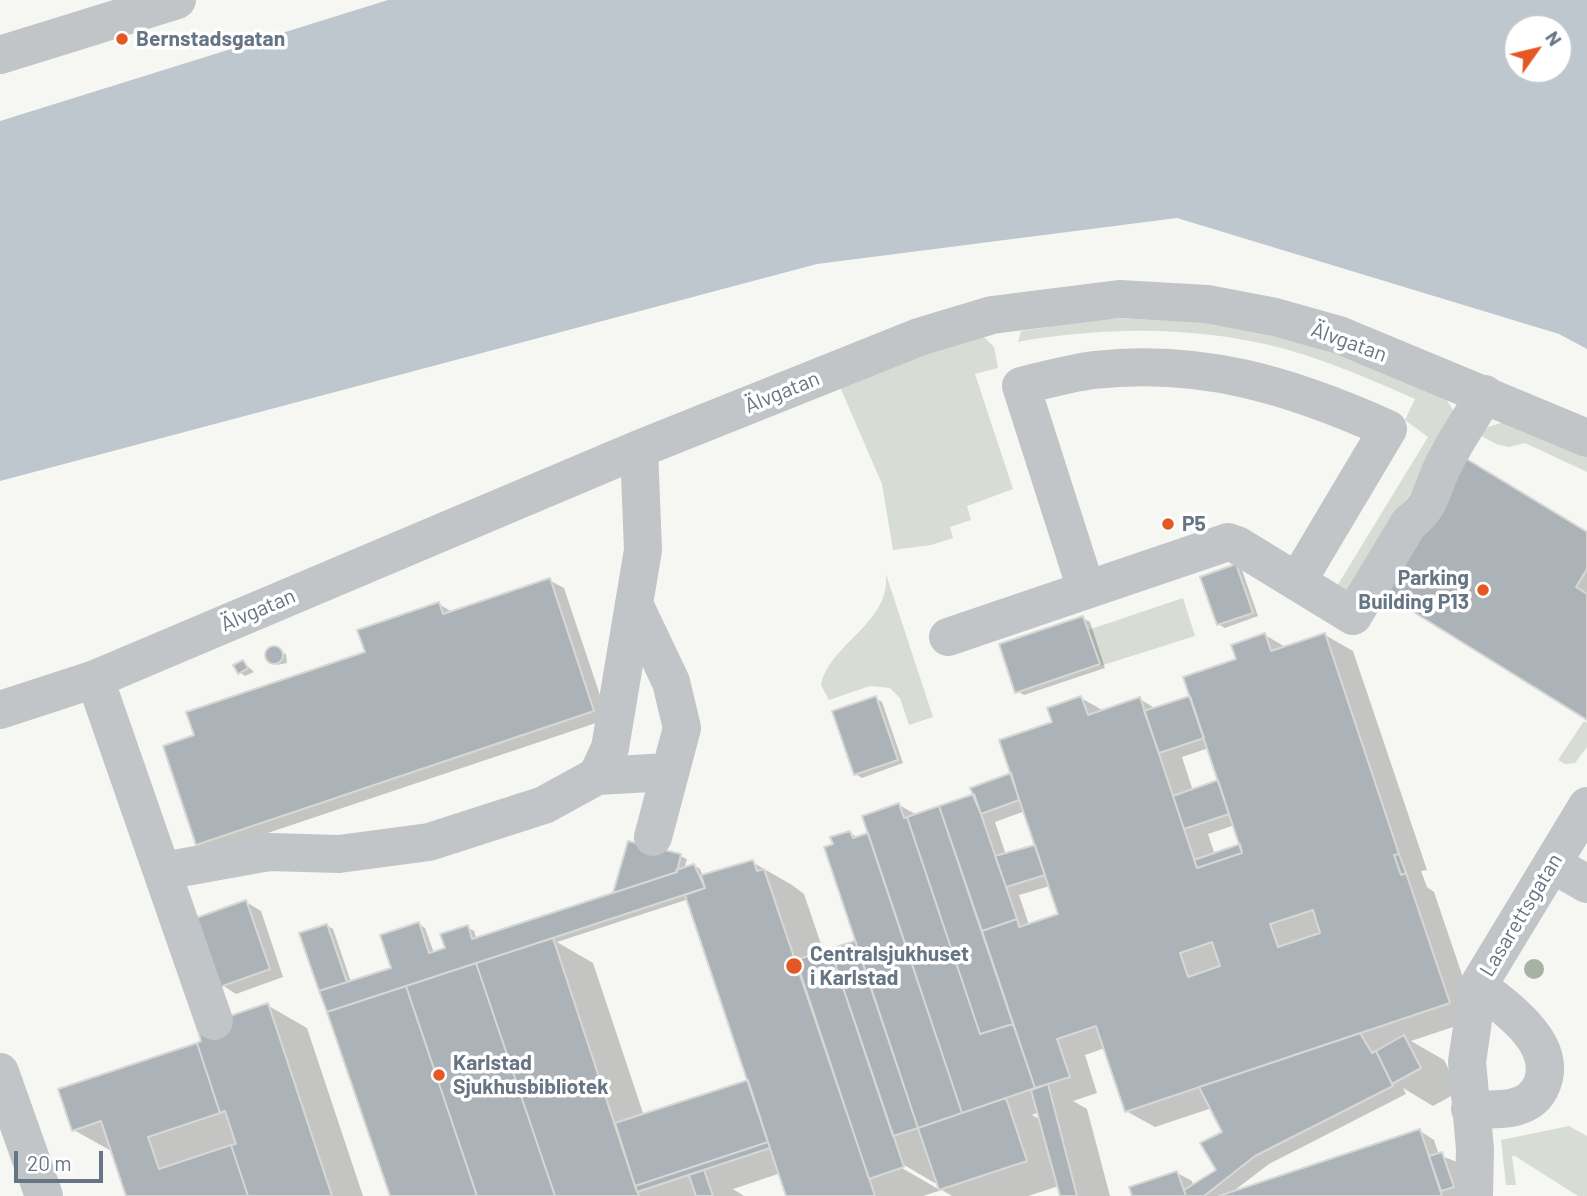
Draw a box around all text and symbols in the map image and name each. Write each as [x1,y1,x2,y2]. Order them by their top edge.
north arrow [1503,14,1573,84]
place label: Bernstadsgatan [136,26,285,52]
text: N [1541,26,1567,50]
marker: Bernstadsgatan [114,31,130,47]
street label: Älvgatan [1308,317,1390,367]
street label: Älvgatan [741,366,823,418]
place label: P5 [1182,511,1206,537]
marker: P5 [1160,516,1176,532]
place label: Parking Building P13 [1358,565,1469,615]
marker: Parking Building P13 [1475,582,1491,598]
street label: Älvgatan [217,583,299,637]
street label: Lasarettsgatan [1474,849,1568,981]
place label: Centralsjukhuset i Karlstad [810,941,969,991]
marker: Centralsjukhuset i Karlstad [784,956,804,976]
place label: Karlstad Sjukhusbibliotek [453,1050,608,1100]
marker: Karlstad Sjukhusbibliotek [431,1067,447,1083]
scale bar [18,1136,107,1180]
text: 20 m [27,1150,72,1175]

